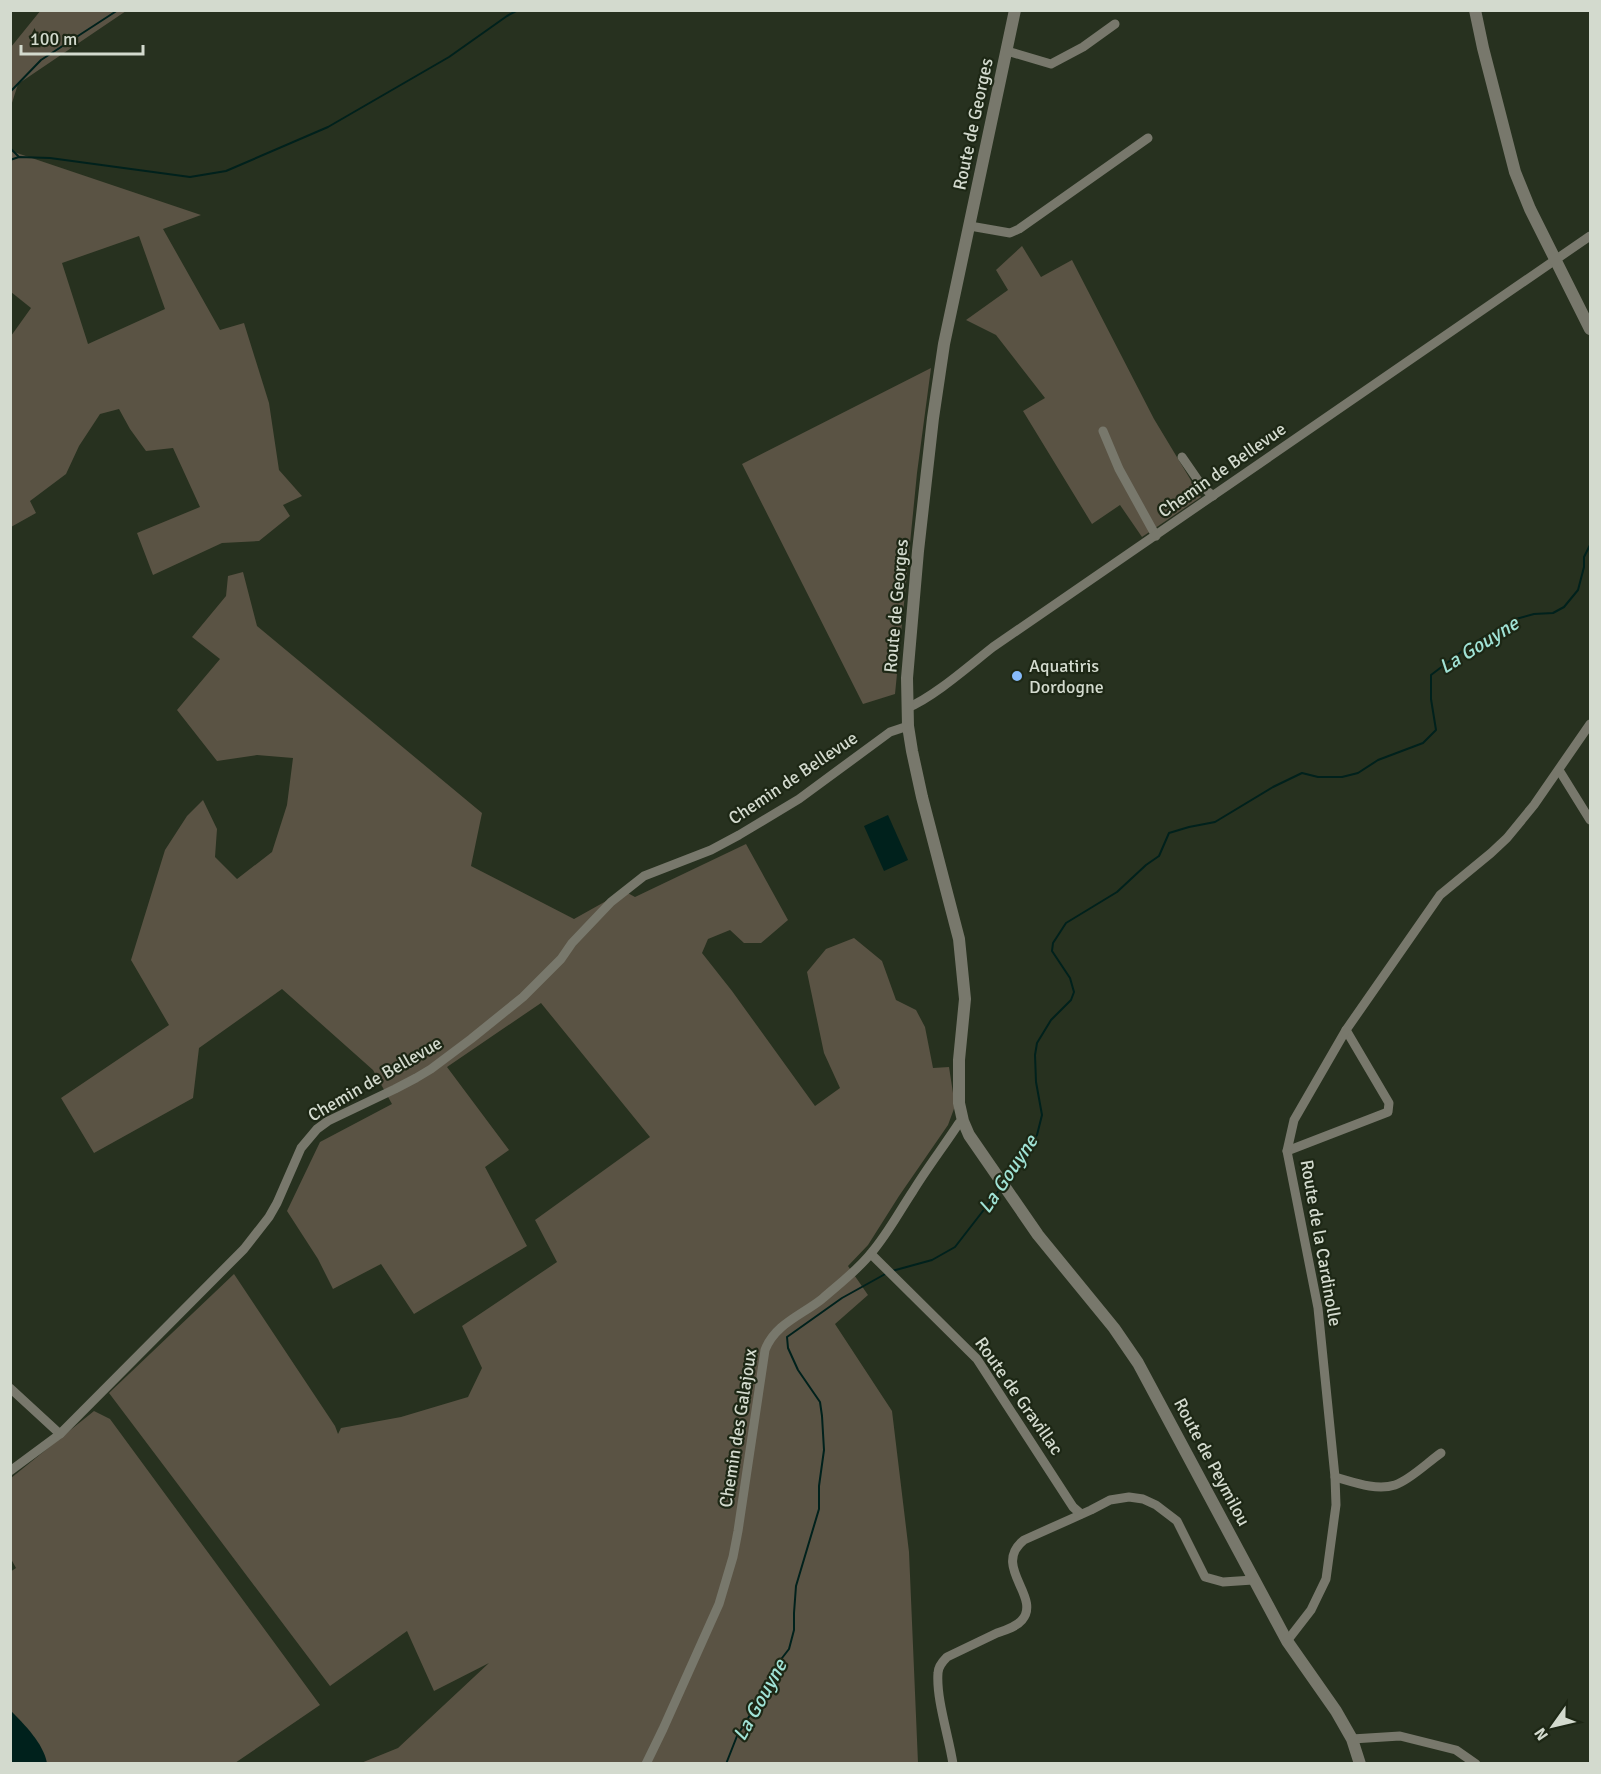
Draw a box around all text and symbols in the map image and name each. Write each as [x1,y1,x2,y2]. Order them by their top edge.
scale bar [21,18,142,56]
text: 100 m [30,28,77,50]
street label: Route de Georges [948,56,998,192]
street label: Chemin de Bellevue [1154,418,1290,522]
street label: Route de Georges [879,538,913,674]
water label: La Gouyne [1435,610,1524,679]
place label: Aquatiris Dordogne [1029,655,1104,698]
marker: Aquatiris Dordogne [1010,669,1024,683]
street label: Chemin de Bellevue [724,727,862,829]
street label: Chemin de Bellevue [304,1032,446,1126]
water label: La Gouyne [973,1129,1044,1218]
street label: Route de la Cardinolle [1296,1158,1346,1328]
street label: Route de Gravillac [970,1333,1068,1459]
street label: Chemin des Galajoux [715,1346,762,1509]
street label: Route de Peymilou [1169,1394,1255,1530]
water label: La Gouyne [727,1654,793,1745]
north arrow [1523,1696,1583,1756]
text: N [1530,1724,1553,1744]

